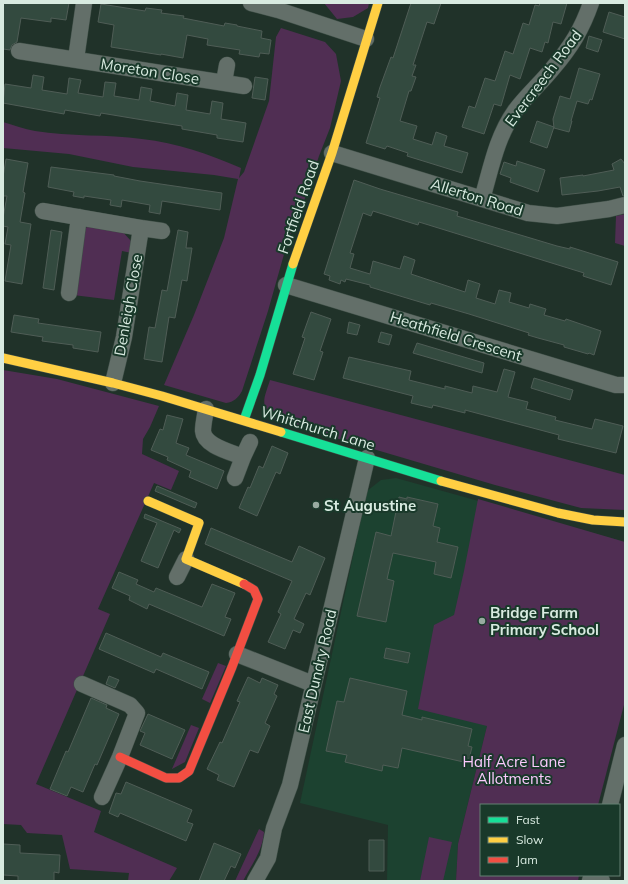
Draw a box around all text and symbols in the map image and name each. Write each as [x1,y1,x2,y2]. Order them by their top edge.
street label: Evercreech Road [500,26,586,130]
street label: Moreton Close [99,54,201,88]
street label: Fortfield Road [273,158,323,256]
street label: Allerton Road [429,174,525,220]
street label: Denleigh Close [110,253,146,357]
street label: Heathfield Crescent [388,307,524,365]
street label: Whitchurch Lane [258,402,378,454]
place label: St Augustine [324,496,416,515]
marker: St Augustine [311,500,321,510]
place label: Bridge Farm Primary School [490,603,599,639]
street label: East Dundry Road [294,607,340,735]
marker: Bridge Farm Primary School [477,616,487,626]
park label: Half Acre Lane Allotments [463,752,565,788]
legend [480,804,620,876]
text: Fast [516,812,540,827]
text: Slow [516,832,544,847]
text: Jam [516,852,538,867]

